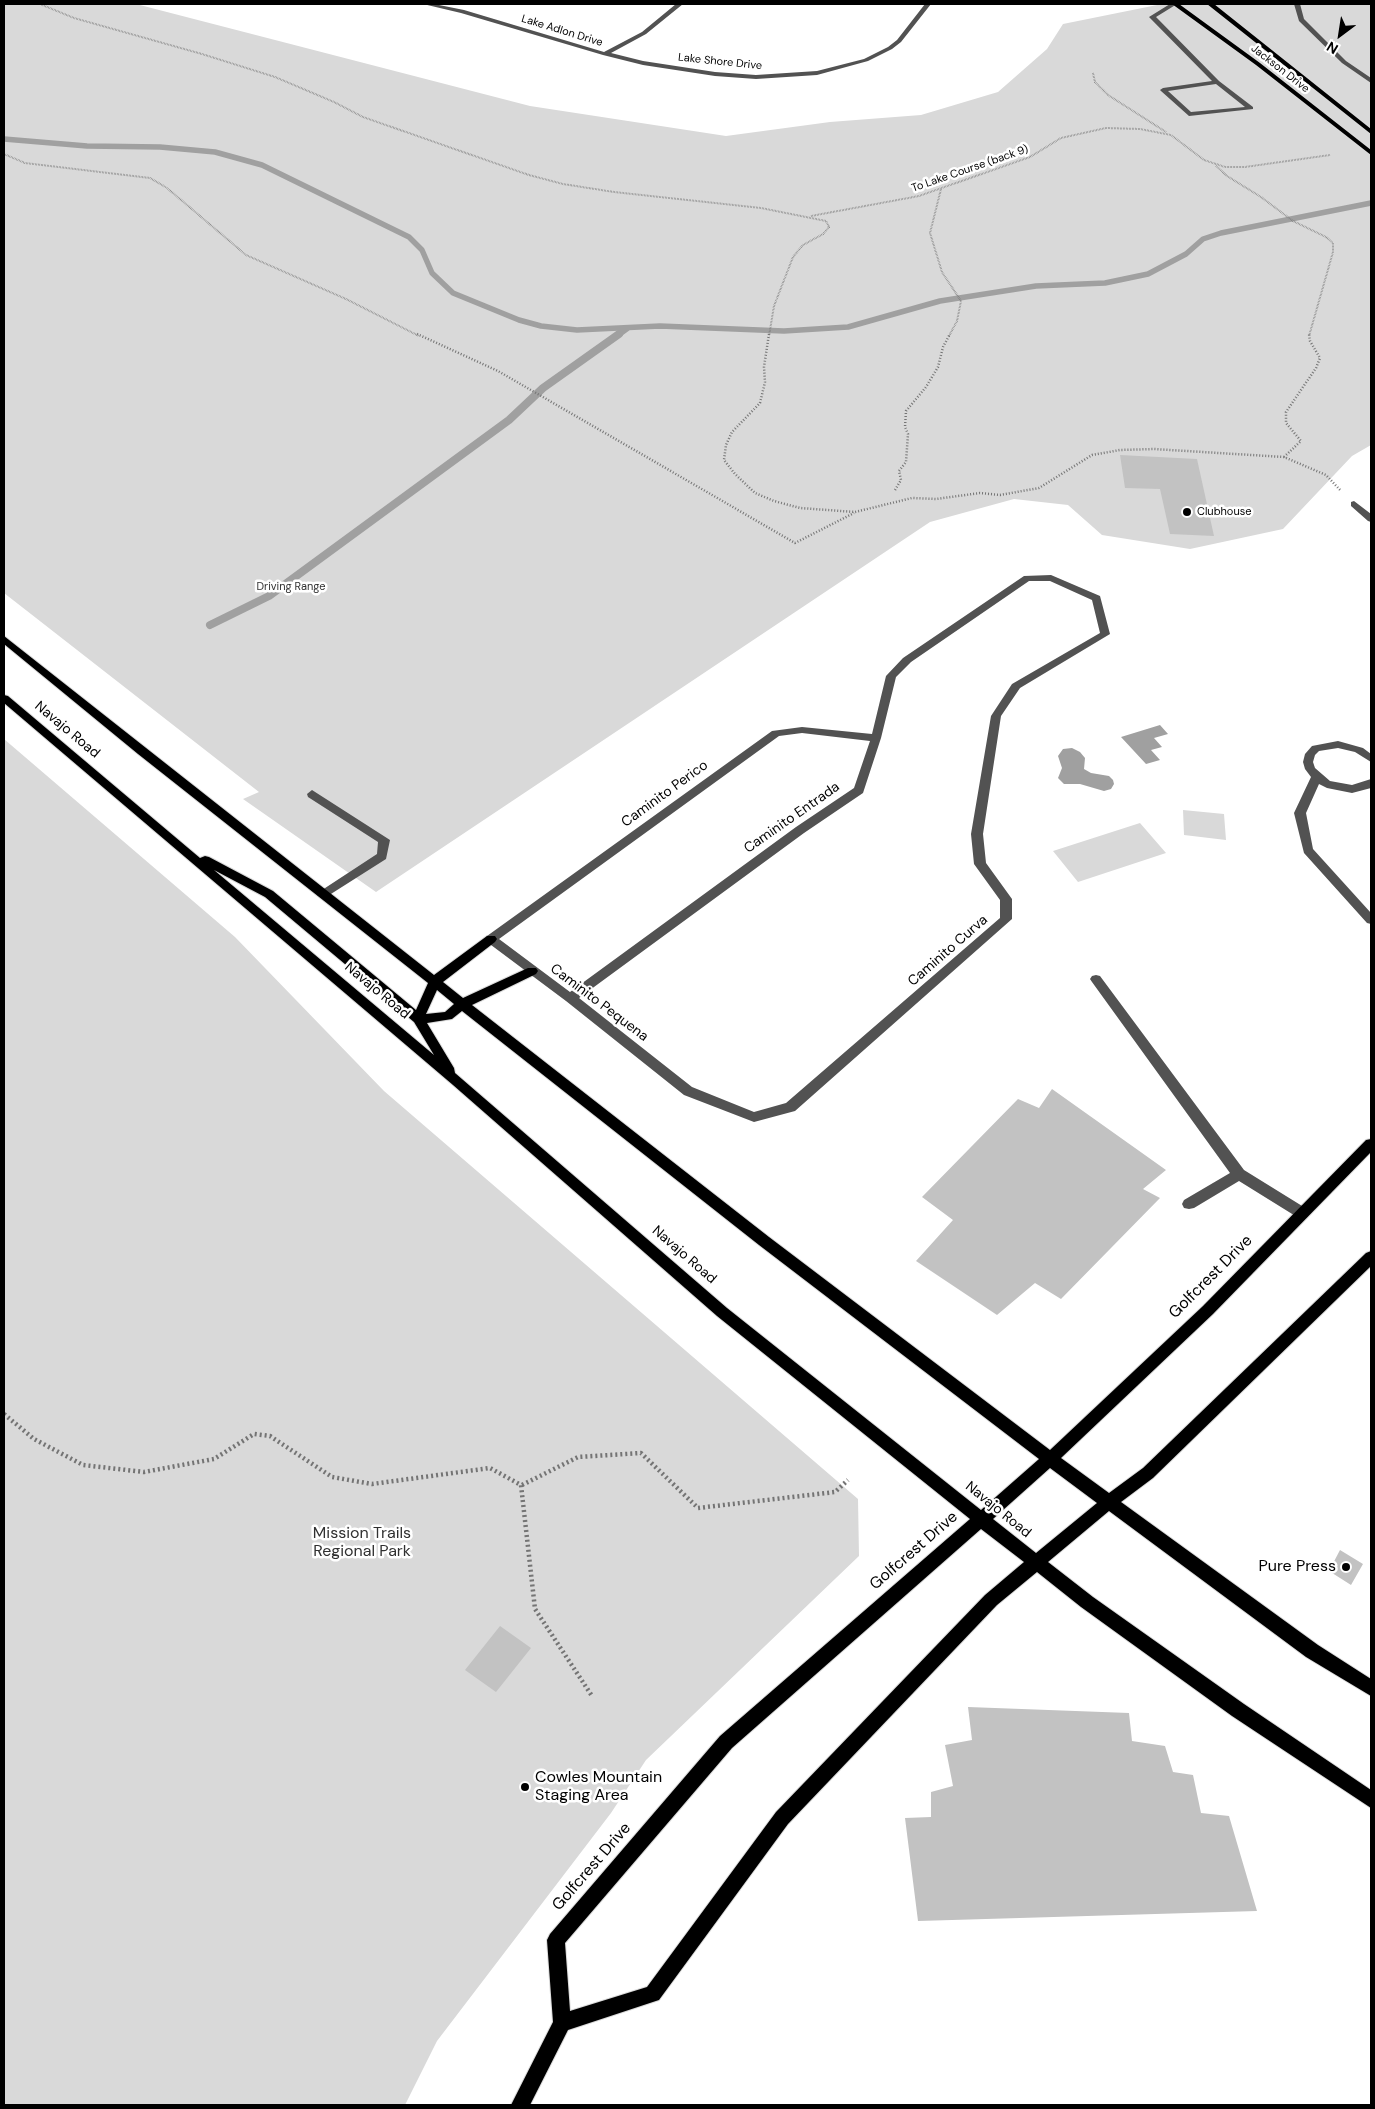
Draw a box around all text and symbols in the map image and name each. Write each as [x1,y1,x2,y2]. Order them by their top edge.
north arrow [1315,10,1365,60]
street label: Lake Adlon Drive [520,12,604,50]
text: N [1323,38,1341,58]
street label: Jackson Drive [1248,42,1312,96]
street label: Lake Shore Drive [677,51,763,73]
street label: To Lake Course (back 9) [910,143,1030,195]
place label: Clubhouse [1197,505,1251,519]
marker: Clubhouse [1181,506,1193,518]
park label: Driving Range [257,580,325,594]
street label: Navajo Road [31,698,103,762]
street label: Caminito Perico [619,757,711,831]
street label: Caminito Entrada [741,779,843,857]
street label: Caminito Curva [905,912,991,990]
street label: Navajo Road [341,959,413,1023]
street label: Caminito Pequena [547,961,651,1045]
street label: Navajo Road [648,1223,720,1287]
street label: Golfcrest Drive [1165,1231,1257,1323]
street label: Navajo Road [962,1478,1034,1542]
street label: Golfcrest Drive [866,1508,962,1594]
park label: Mission Trails Regional Park [313,1524,411,1562]
place label: Pure Press [1259,1557,1336,1577]
marker: Pure Press [1340,1561,1352,1573]
place label: Cowles Mountain Staging Area [535,1768,662,1806]
marker: Cowles Mountain Staging Area [519,1781,531,1793]
street label: Golfcrest Drive [549,1819,635,1915]

